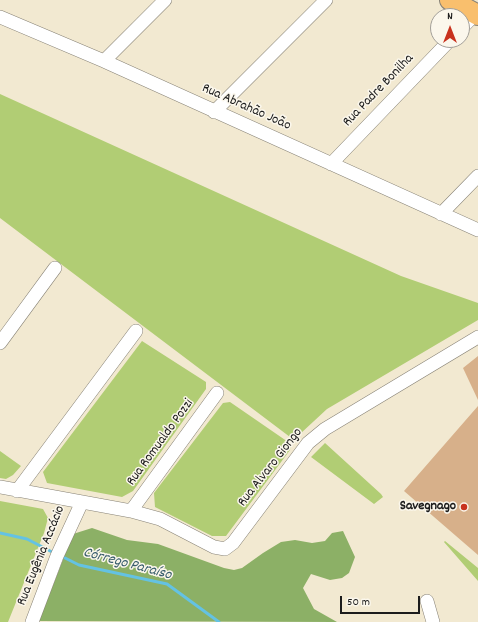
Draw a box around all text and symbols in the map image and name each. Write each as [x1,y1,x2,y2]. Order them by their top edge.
north arrow [430,8,470,48]
text: N [447,9,453,25]
street label: Rua Padre Bonilha [340,51,418,131]
street label: Rua Abrahão João [199,81,293,135]
street label: Rua Romualdo Pozzi [124,396,198,490]
street label: Rua Alvaro Giongo [235,425,307,511]
place label: Savegnago [400,499,456,515]
marker: Savegnago [459,502,469,512]
street label: Rua Eugênia Accácio [14,504,70,608]
water label: Córrego Paraíso [81,545,173,585]
scale bar [342,588,422,614]
text: 50 m [347,594,370,611]

